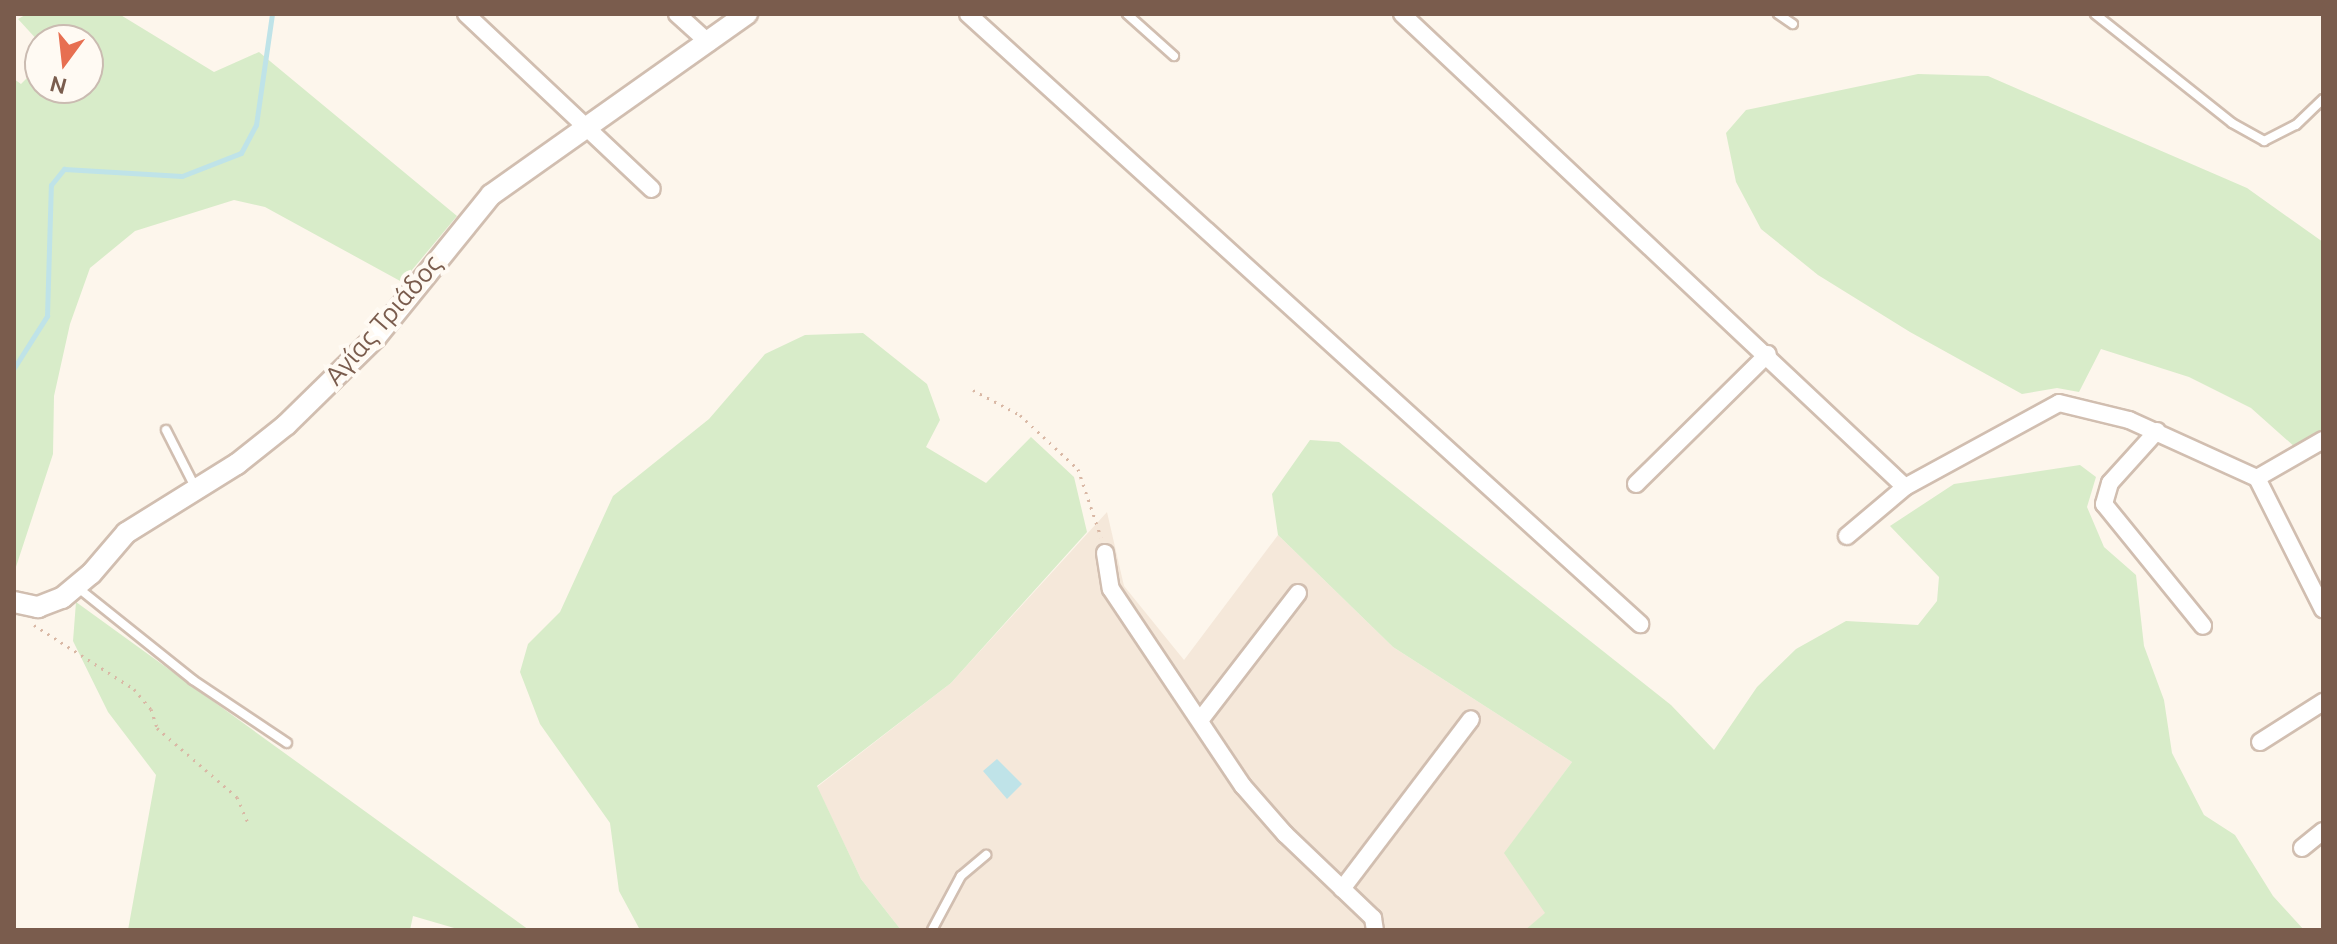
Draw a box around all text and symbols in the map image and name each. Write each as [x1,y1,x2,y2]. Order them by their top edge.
north arrow [24,24,104,104]
text: N [47,72,69,100]
street label: Αγίας Τριάδος [318,249,448,391]

